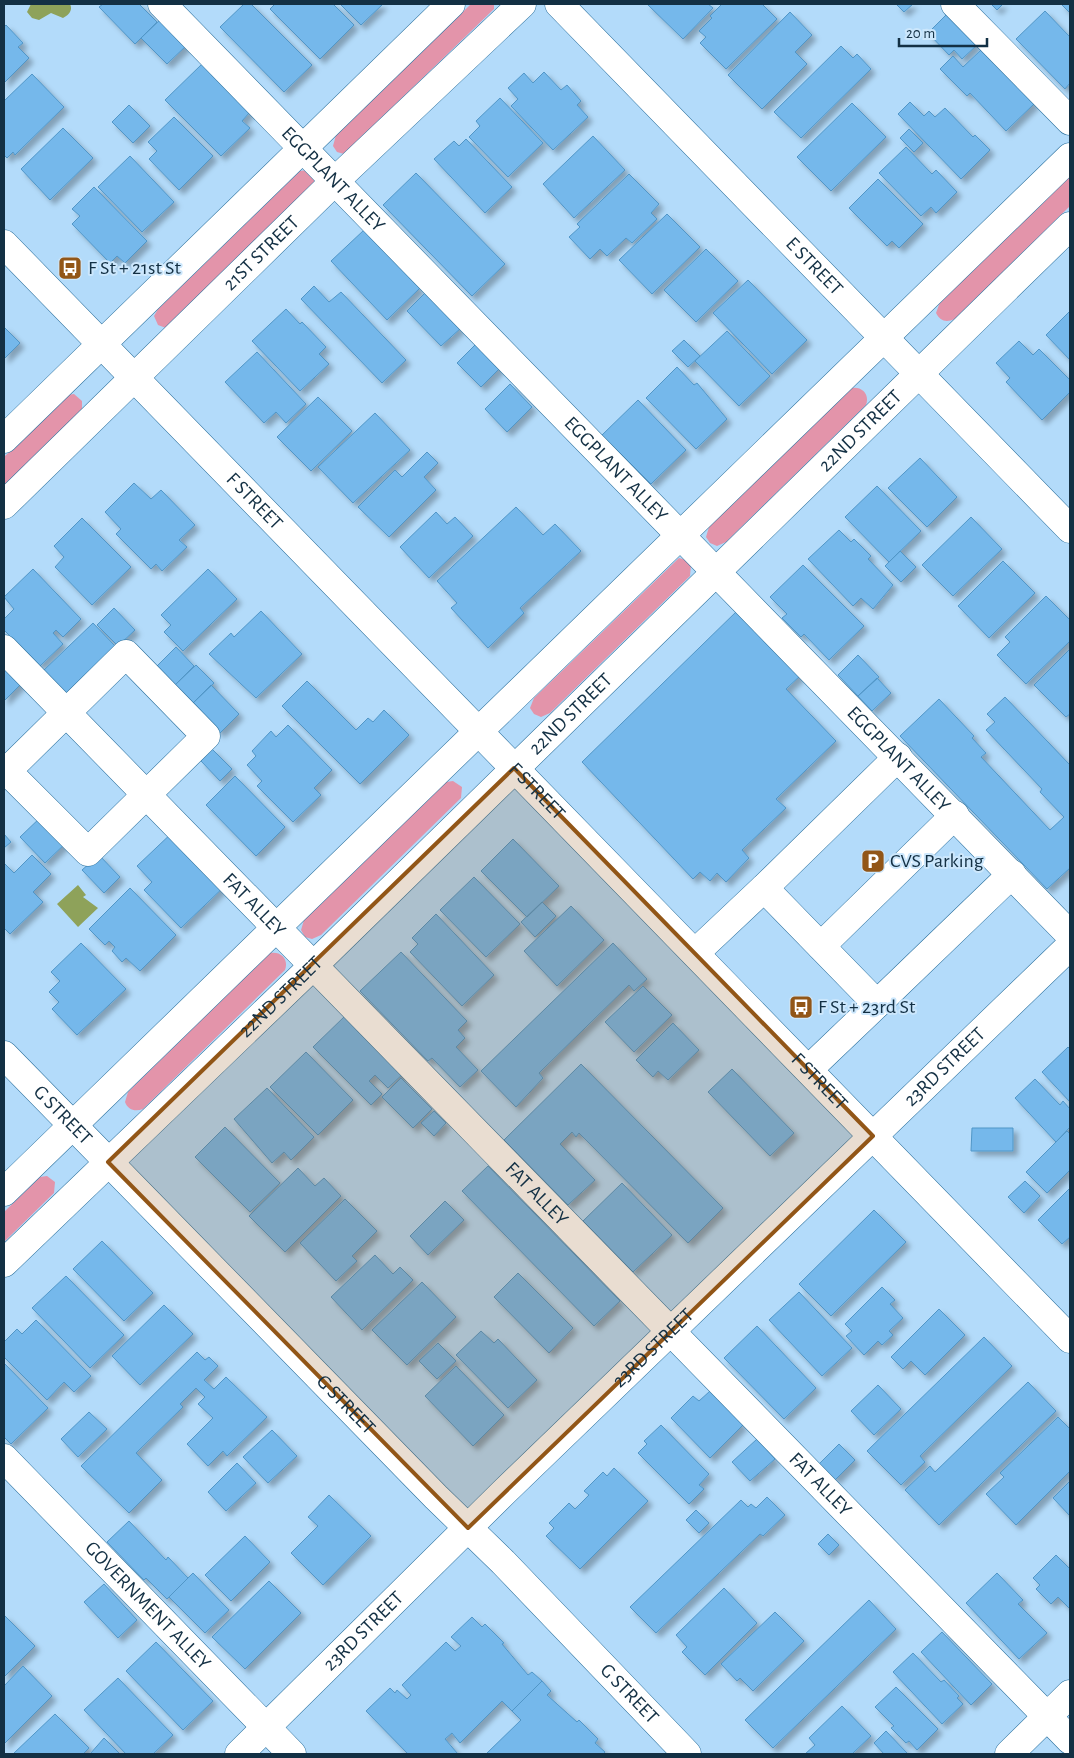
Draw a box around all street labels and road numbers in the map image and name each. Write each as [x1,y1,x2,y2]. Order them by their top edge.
street label: EGGPLANT ALLEY [278,123,389,236]
street label: 21ST STREET [219,212,303,294]
street label: E STREET [782,233,847,299]
street label: 22ND STREET [815,386,906,476]
street label: EGGPLANT ALLEY [560,413,672,526]
street label: F STREET [222,469,287,534]
street label: 22ND STREET [525,669,616,759]
street label: EGGPLANT ALLEY [843,703,954,816]
street label: F STREET [505,759,569,824]
street label: FAT ALLEY [219,869,290,941]
street label: 22ND STREET [235,952,327,1041]
street label: 23RD STREET [900,1023,989,1110]
street label: F STREET [787,1049,852,1114]
street label: G STREET [30,1081,96,1149]
street label: FAT ALLEY [501,1158,572,1230]
street label: 23RD STREET [609,1305,698,1391]
street label: G STREET [313,1371,379,1438]
street label: FAT ALLEY [785,1449,856,1520]
street label: GOVERNMENT ALLEY [81,1538,215,1674]
street label: 23RD STREET [319,1587,408,1675]
street label: G STREET [596,1660,662,1728]

